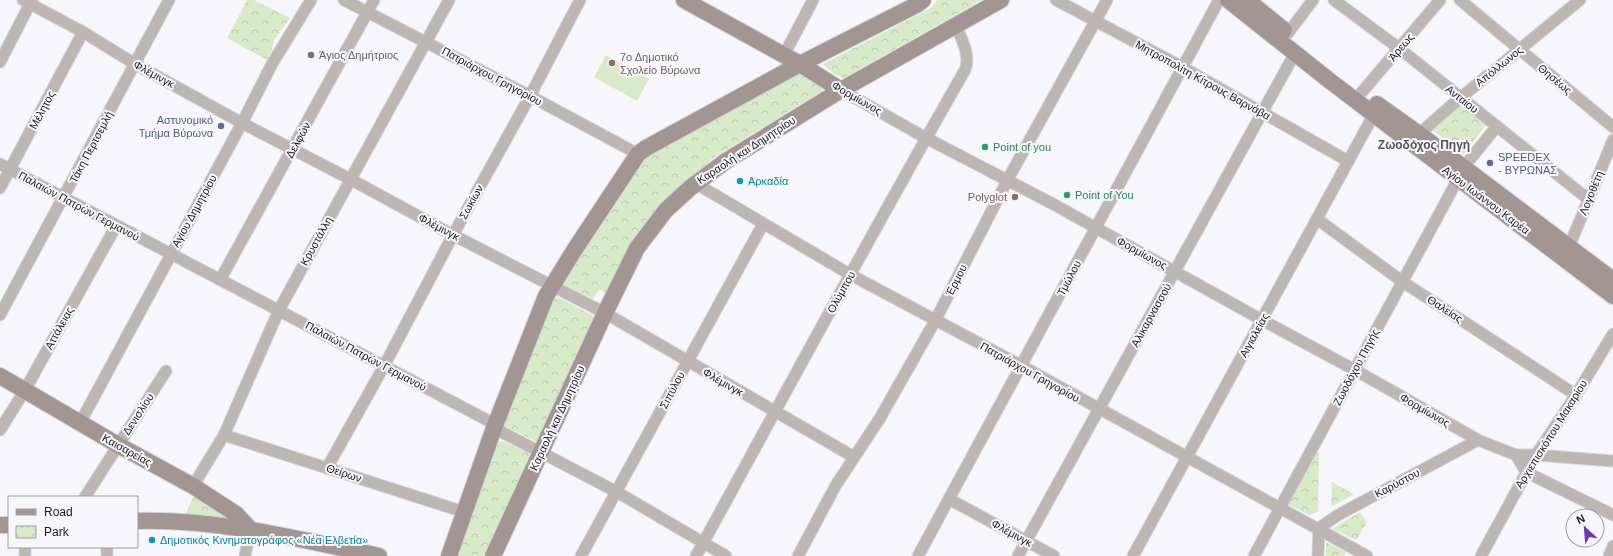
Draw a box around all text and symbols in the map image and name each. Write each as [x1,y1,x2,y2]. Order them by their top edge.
street label: Άρεως [1386,31,1416,63]
street label: Μητροπολίτη Κίτρους Βαρνάβα [1134,38,1273,122]
street label: Απόλλωνος [1473,43,1525,89]
street label: Πατριάρχου Γρηγορίου [440,45,544,107]
place label: Άγιος Δημήτριος [319,49,398,61]
marker: Άγιος Δημήτριος [306,50,316,60]
place label: 7ο Δημοτικό Σχολείο Βύρωνα [620,51,701,76]
street label: Φλέμινγκ [132,58,177,90]
marker: 7ο Δημοτικό Σχολείο Βύρωνα [607,58,617,68]
street label: Θησέως [1536,61,1574,97]
street label: Φορμίωνος [830,79,884,117]
street label: Ανταίου [1443,83,1481,115]
street label: Μέλητος [27,89,57,131]
street label: Τάκη Περτσεμλή [67,109,115,185]
place label: Αστυνομικό Τμήμα Βύρωνα [139,114,214,139]
street label: Καραολή και Δημητρίου [695,114,797,186]
street label: Δελφών [283,120,313,160]
marker: Αστυνομικό Τμήμα Βύρωνα [216,121,226,131]
district label: Ζωοδόχος Πηγή [1378,138,1470,152]
place label: Point of you [993,141,1051,153]
marker: Point of you [980,142,990,152]
place label: SPEEDEX - ΒΥΡΩΝΑΣ [1498,151,1557,176]
marker: SPEEDEX - ΒΥΡΩΝΑΣ [1485,158,1495,168]
street label: Αγίου Ιωάννου Καρέα [1440,163,1532,237]
street label: Παλαιών Πατρών Γερμανού [17,169,141,243]
street label: Λογοθέτη [1577,169,1605,217]
street label: Αγίου Δημητρίου [169,173,219,249]
place label: Αρκαδία [748,175,789,187]
marker: Αρκαδία [735,176,745,186]
street label: Σωκίων [457,182,486,221]
place label: Point of You [1075,189,1134,201]
marker: Point of You [1062,190,1072,200]
place label: Polyglot [968,191,1007,203]
marker: Polyglot [1010,192,1020,202]
street label: Φλέμινγκ [417,211,462,243]
street label: Κρυστάλλη [298,214,334,268]
street label: Φορμίωνος [1115,234,1169,272]
street label: Τμώλου [1055,258,1083,298]
street label: Έρμου [943,262,969,298]
street label: Ολύμπου [825,269,857,315]
street label: Αλικαρνασσού [1129,281,1173,349]
street label: Θαλείας [1425,293,1465,325]
street label: Αττάλειας [42,305,76,351]
street label: Αιγιαλείας [1237,311,1271,359]
street label: Παλαιών Πατρών Γερμανού [304,319,428,393]
street label: Ζωοδόχου Πηγής [1331,327,1381,407]
street label: Πατριάρχου Γρηγορίου [978,340,1082,404]
street label: Καραολή και Δημητρίου [527,364,587,472]
street label: Φλέμινγκ [701,366,746,399]
street label: Σιπύλου [657,369,687,411]
street label: Αρχιεπισκόπου Μακαρίου [1513,378,1589,490]
street label: Δενισλίου [120,391,156,437]
street label: Φορμίωνος [1398,391,1452,429]
street label: Καισαρείας [100,432,154,468]
street label: Θείρων [325,462,364,484]
street label: Καρύστου [1373,466,1421,500]
legend [8,496,138,548]
text: Road [44,505,73,519]
north arrow [1565,508,1605,548]
text: N [1574,512,1587,526]
street label: Φλέμινγκ [990,517,1035,549]
text: Park [44,525,70,539]
place label: Δημοτικός Κινηματογράφος «Νέα Ελβετία» [160,534,368,546]
marker: Δημοτικός Κινηματογράφος «Νέα Ελβετία» [147,535,157,545]

